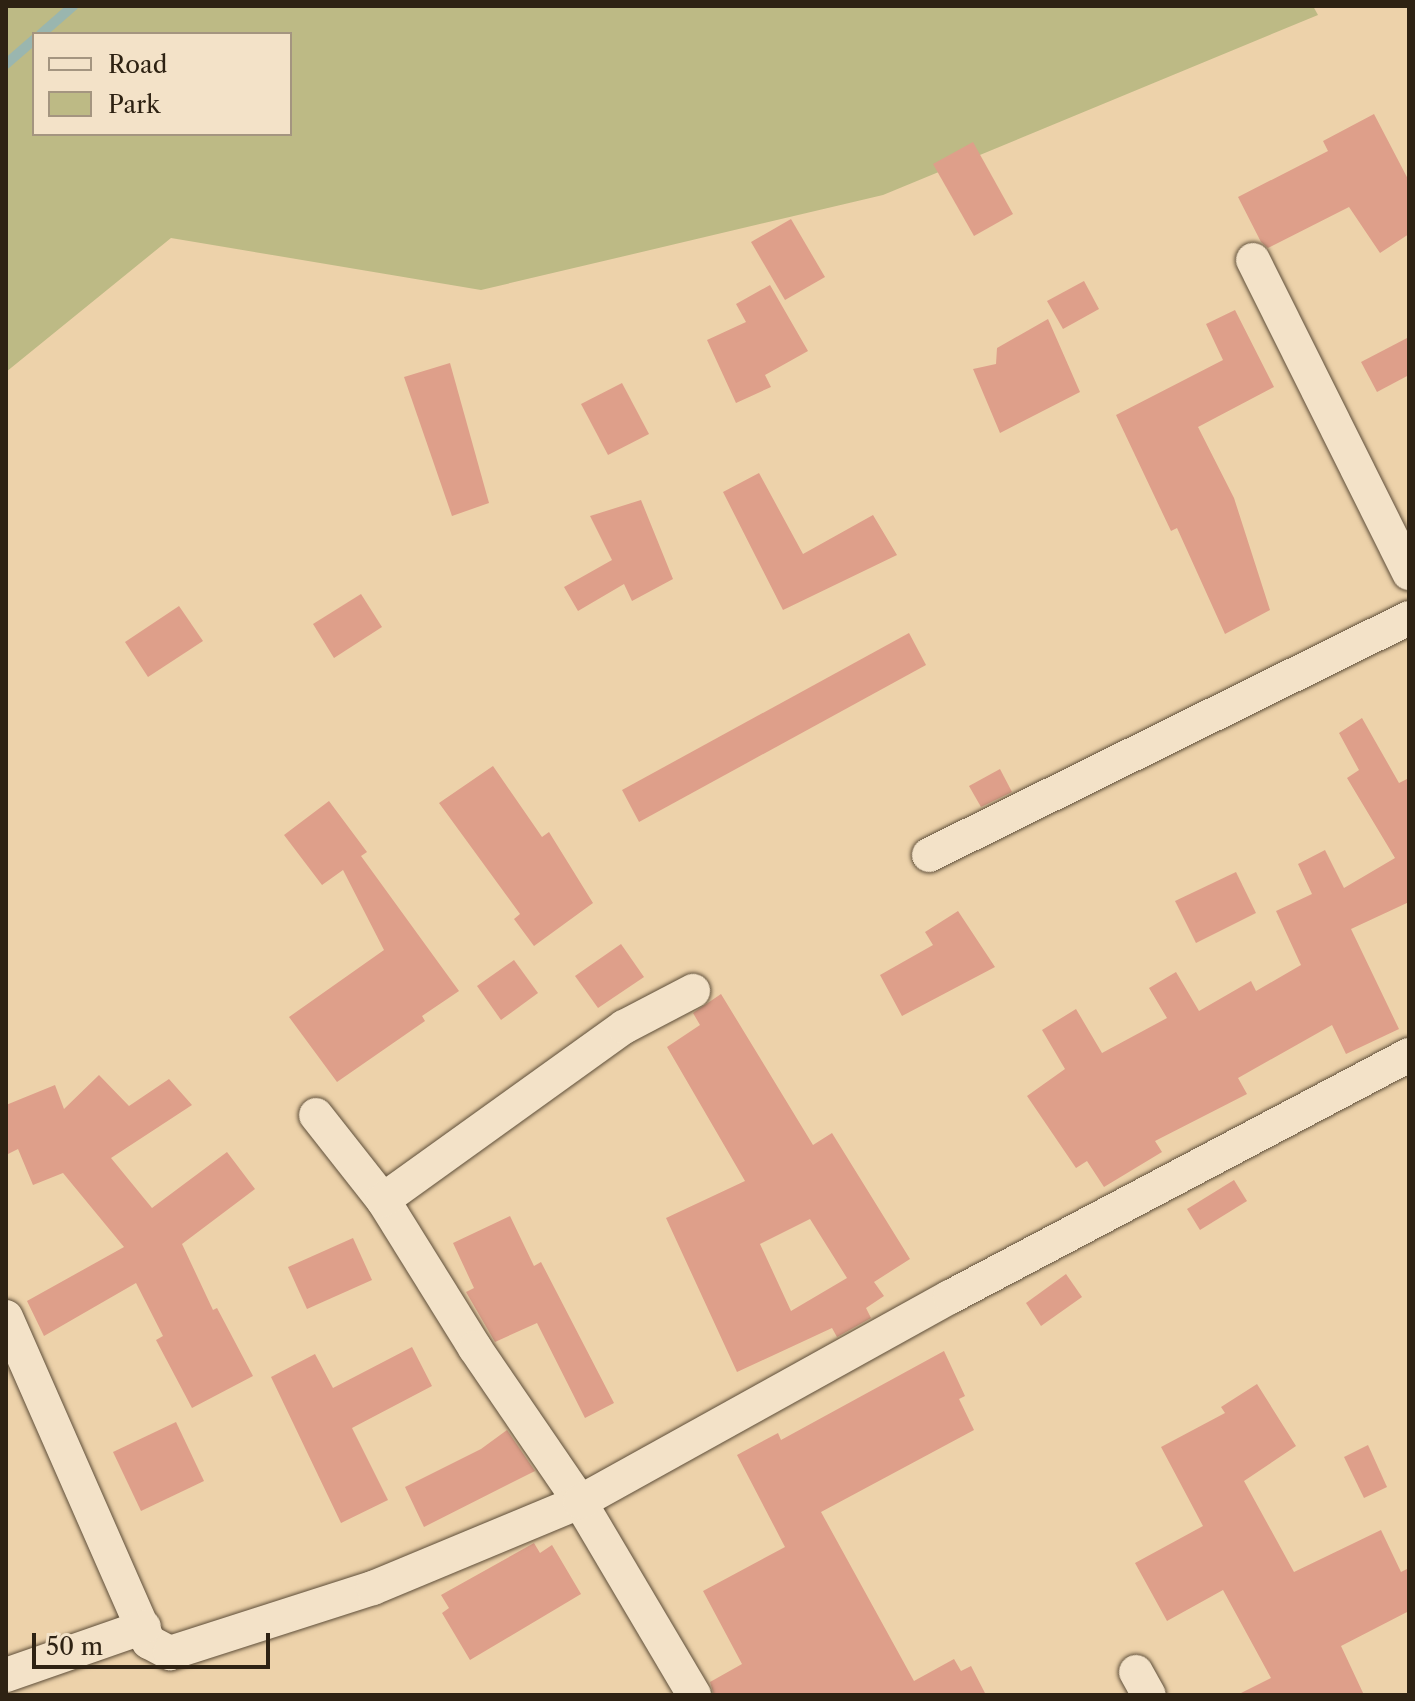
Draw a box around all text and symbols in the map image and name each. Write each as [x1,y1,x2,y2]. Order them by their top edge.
legend [32,32,292,136]
text: Road [108,50,167,79]
text: Park [108,90,160,119]
scale bar [36,1617,274,1667]
text: 50 m [46,1632,103,1661]

